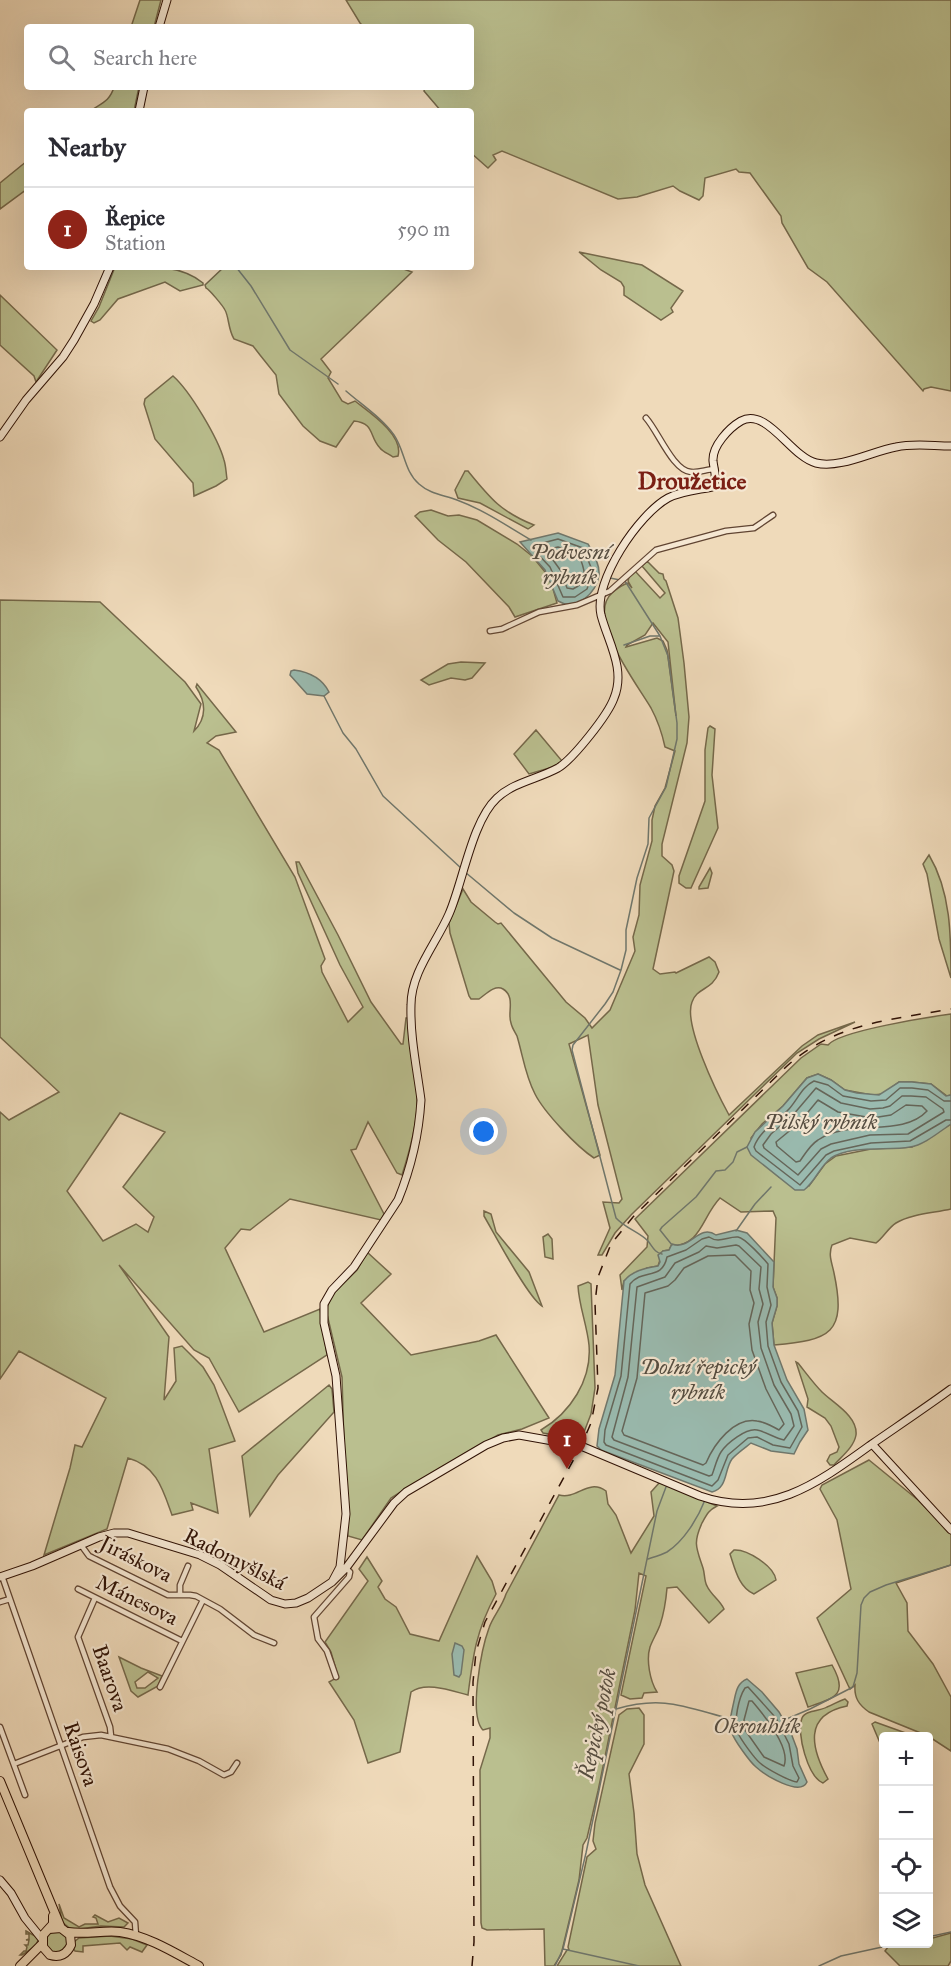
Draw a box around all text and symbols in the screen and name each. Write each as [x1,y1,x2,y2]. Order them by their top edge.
search box [24,24,474,90]
icon: search [45,41,78,74]
text: Search here [93,44,197,71]
text: Nearby [48,131,126,163]
text: Řepice [105,204,165,231]
text: 1 [64,217,71,241]
text: 590 m [397,217,450,241]
text: Station [105,231,166,255]
district label: Droužetice [637,466,747,496]
water label: Podvesní rybník [530,538,615,590]
water label: Pilský rybník [765,1108,878,1135]
your location [469,1117,498,1146]
water label: Dolní řepický rybník [640,1353,759,1405]
pin: 1 [548,1420,586,1469]
street label: Radomyšlská [179,1522,291,1596]
street label: Jiráskova [94,1529,177,1588]
street label: Mánesova [92,1569,182,1631]
street label: Baarova [86,1641,134,1715]
water label: Řepický potok [572,1666,622,1783]
water label: Okrouhlík [714,1712,801,1739]
street label: Raisova [58,1718,104,1790]
map controls [879,1732,933,1948]
button: + [879,1732,933,1786]
button: − [879,1786,933,1840]
button: locate [879,1840,933,1894]
button: layers [879,1894,933,1948]

